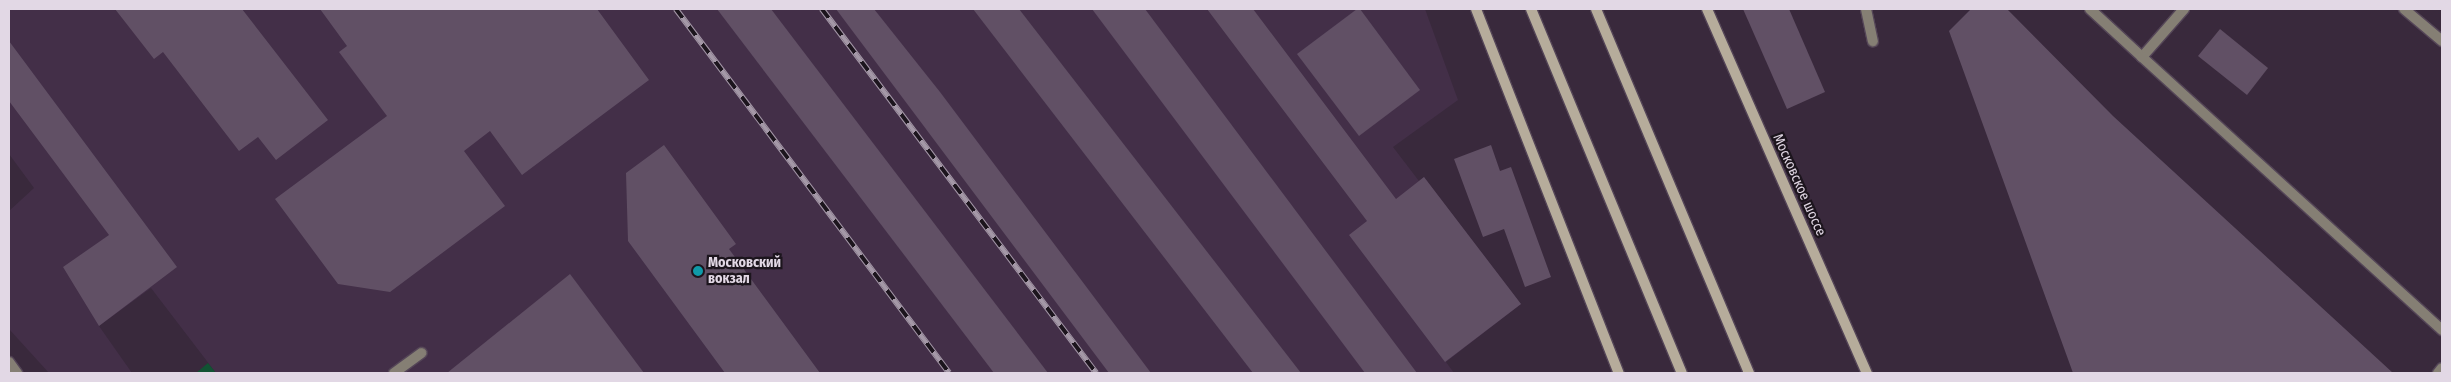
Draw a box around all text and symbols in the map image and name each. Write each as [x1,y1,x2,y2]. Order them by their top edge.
street label: Московское шоссе [1769,131,1829,239]
place label: Московский вокзал [708,255,781,288]
marker: Московский вокзал [692,265,704,277]

